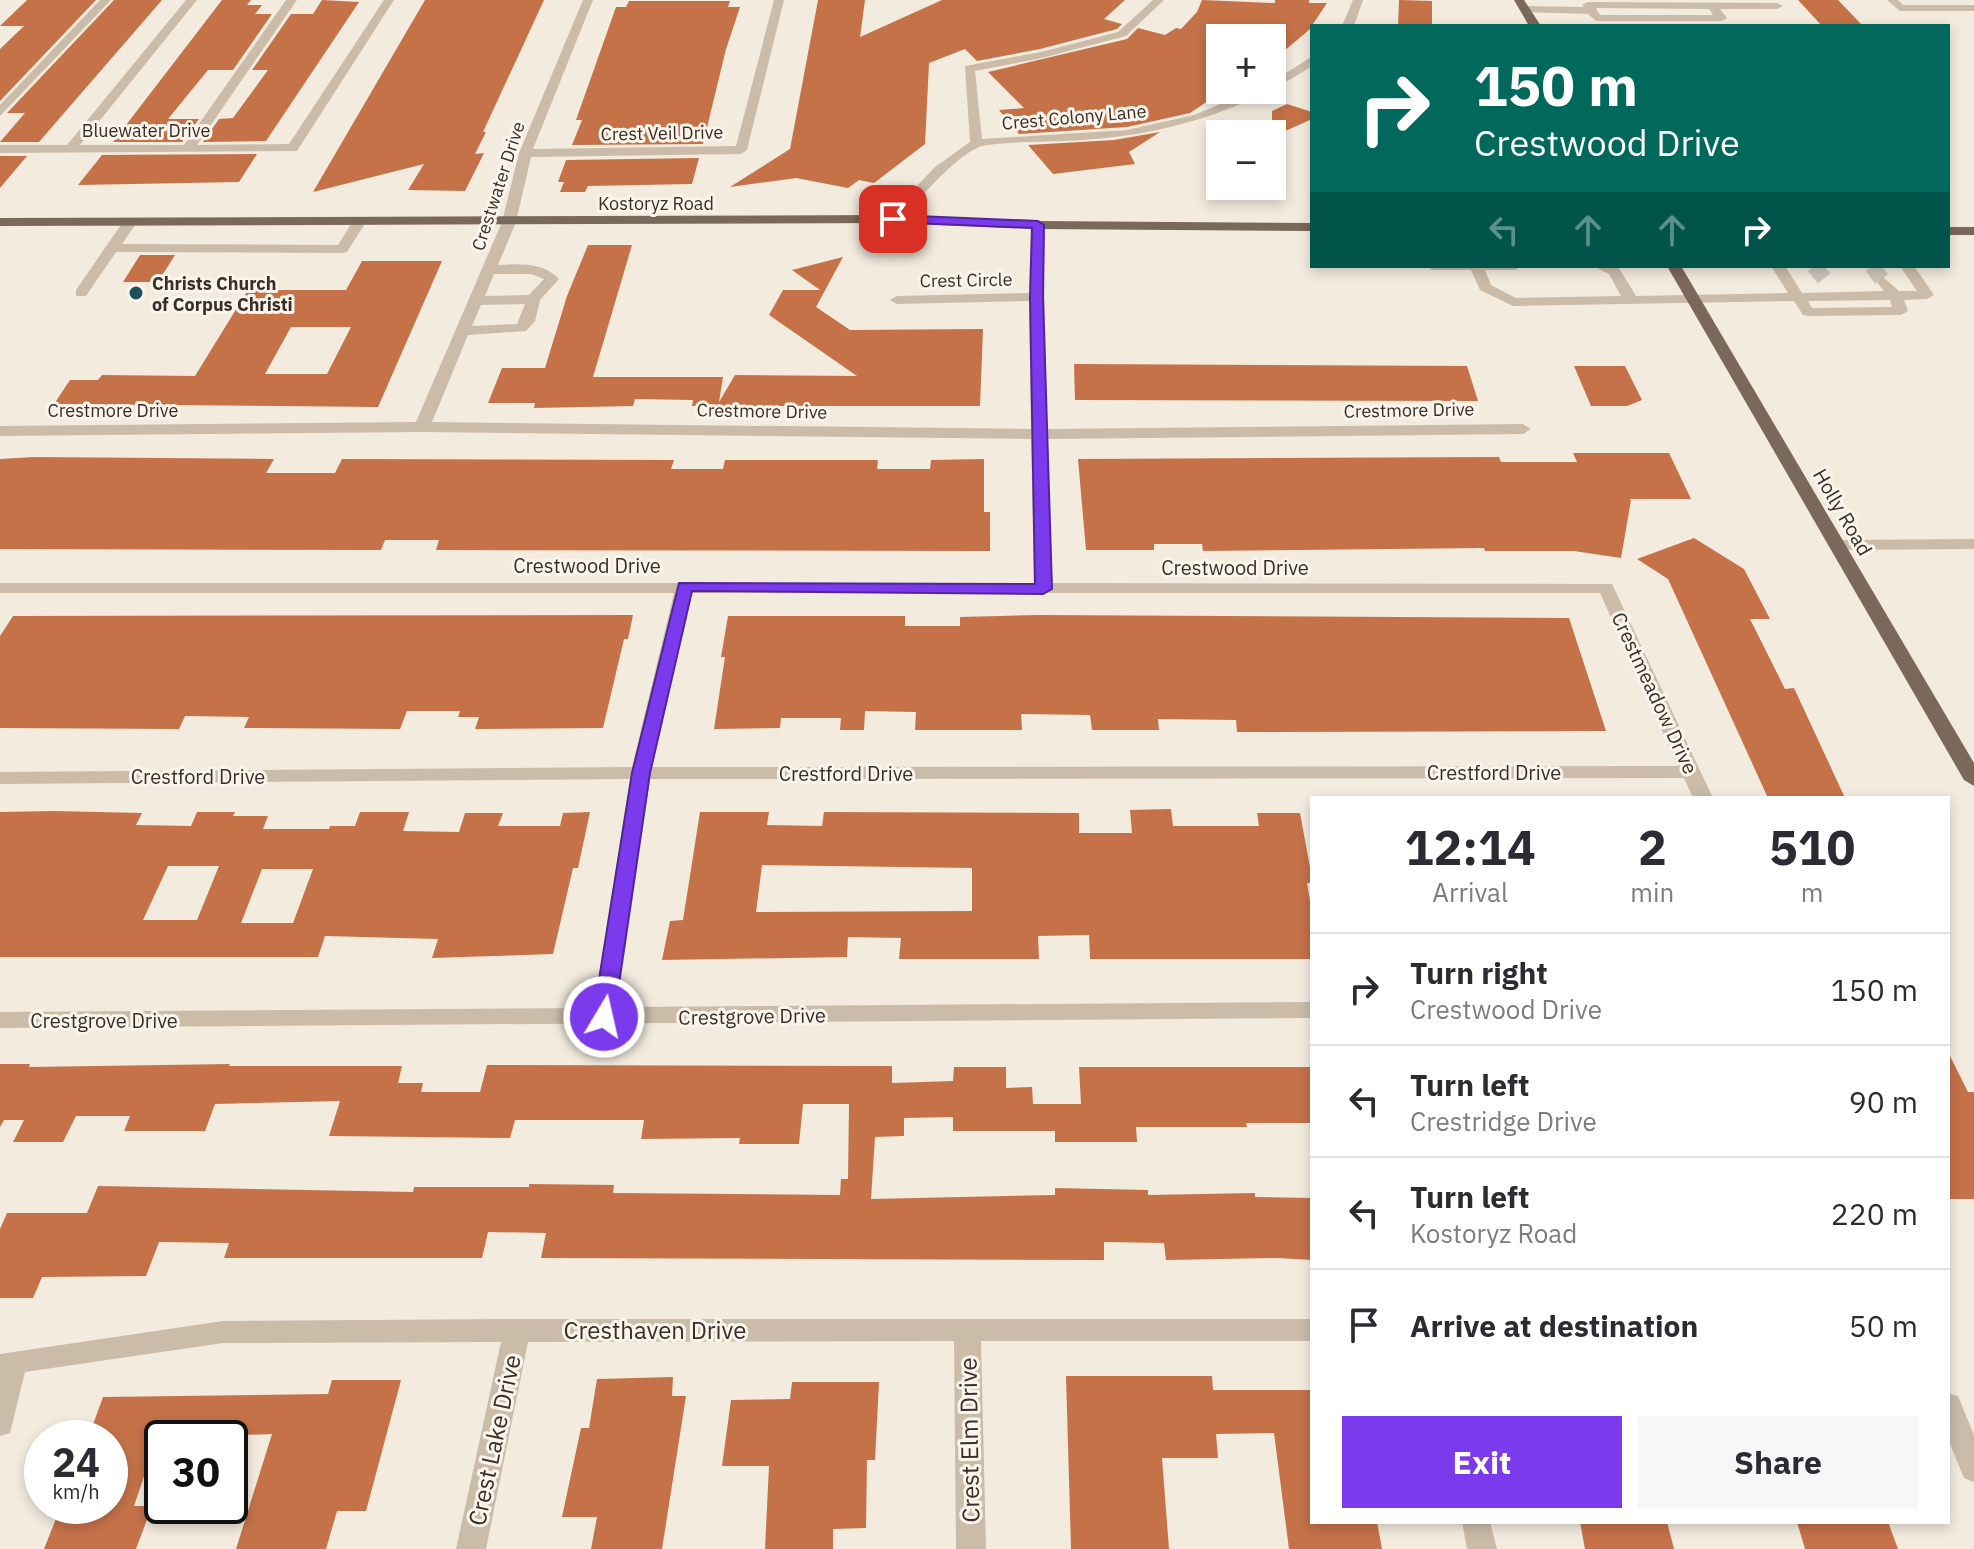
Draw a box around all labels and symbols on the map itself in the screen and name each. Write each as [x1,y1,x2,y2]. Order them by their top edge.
street label: Crest Colony Lane [1001,99,1147,135]
street label: Crestwater Drive [466,118,530,254]
street label: Bluewater Drive [82,119,210,142]
street label: Crest Veil Drive [601,120,724,146]
pin [859,185,927,253]
street label: Kostoryz Road [598,192,714,215]
street label: Crest Circle [919,268,1013,292]
place label: Christs Church of Corpus Christi [152,272,293,316]
marker: Christs Church of Corpus Christi [127,284,145,302]
street label: Crestmore Drive [1343,397,1475,423]
street label: Crestmore Drive [696,398,828,424]
street label: Crestmore Drive [48,399,178,422]
street label: Holly Road [1807,463,1879,561]
street label: Crestwood Drive [513,552,661,579]
street label: Crestwood Drive [1161,554,1309,581]
street label: Crestmeadow Drive [1606,608,1704,778]
street label: Crestford Drive [1427,759,1561,786]
street label: Crestford Drive [779,760,913,787]
street label: Crestford Drive [131,763,265,790]
position arrow [562,975,646,1059]
street label: Crestgrove Drive [678,1001,826,1031]
street label: Crestgrove Drive [30,1007,178,1034]
street label: Cresthaven Drive [564,1314,746,1346]
street label: Crest Lake Drive [460,1352,528,1528]
street label: Crest Elm Drive [952,1357,986,1523]
speed limit sign: 30 [144,1420,248,1524]

